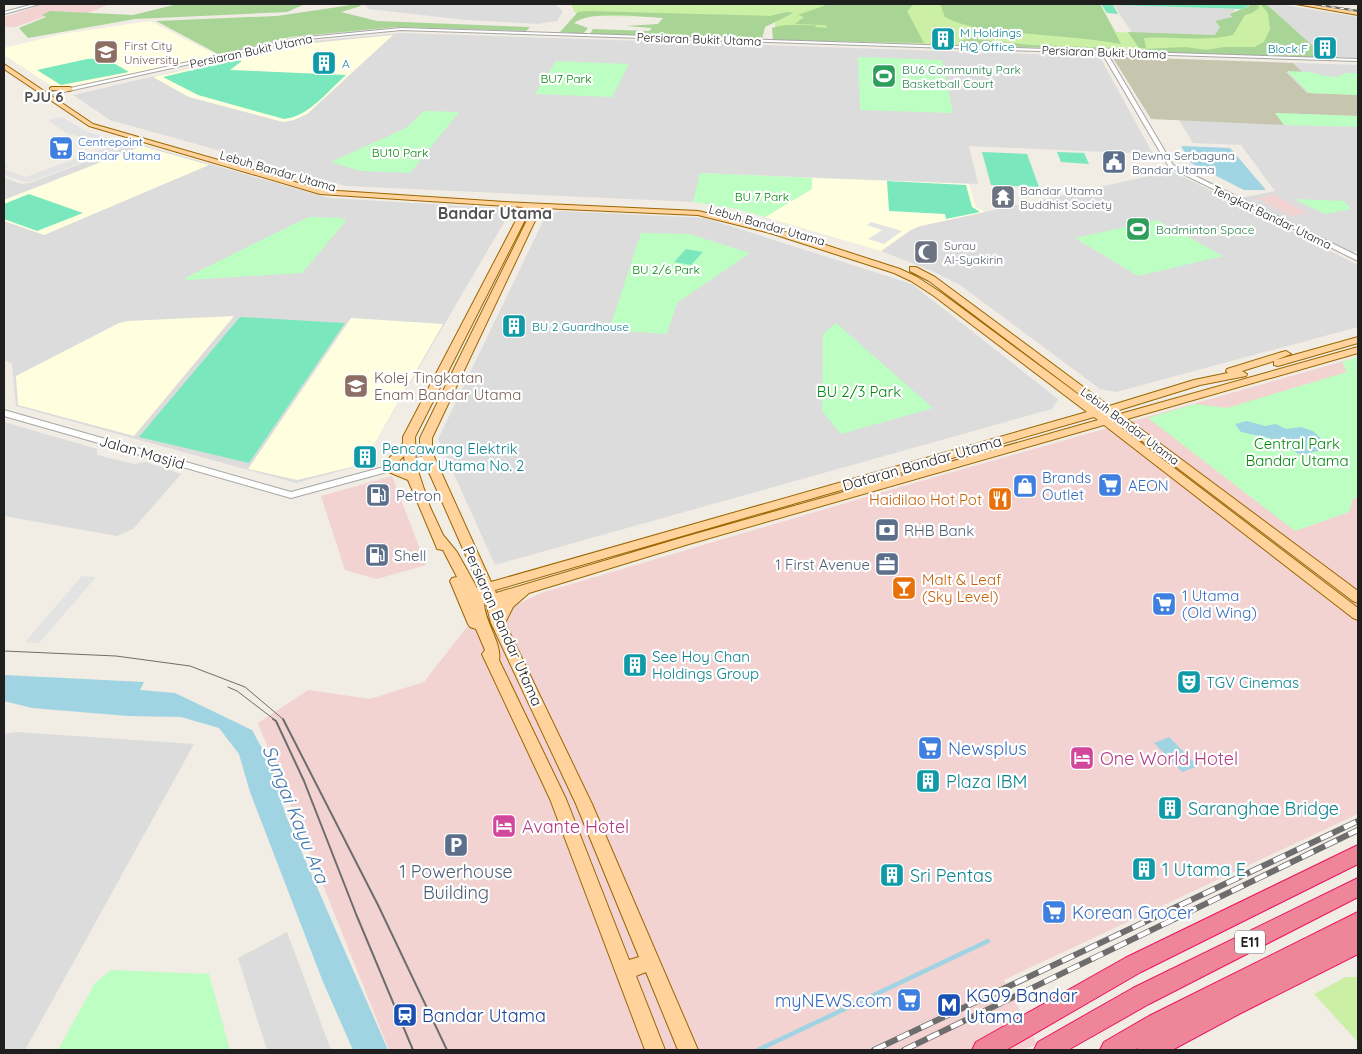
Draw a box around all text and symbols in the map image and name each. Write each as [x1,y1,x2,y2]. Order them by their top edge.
place label: M Holdings HQ Office [960,25,1022,54]
building icon: M Holdings HQ Office [930,26,956,52]
street label: Persiaran Bukit Utama [636,29,762,49]
street label: Persiaran Bukit Utama [188,31,314,71]
building icon: Block F [1312,35,1338,61]
place label: First City University [124,38,179,67]
school or university icon: First City University [93,39,119,65]
place label: Block F [1268,41,1308,56]
street label: Persiaran Bukit Utama [1041,42,1167,62]
building icon: A [311,50,337,76]
place label: A [342,56,350,71]
place label: BU6 Community Park Basketball Court [902,62,1021,91]
sports icon: BU6 Community Park Basketball Court [871,63,897,89]
park label: BU7 Park [540,71,592,86]
district label: PJU 6 [24,87,64,106]
place label: Centrepoint Bandar Utama [78,134,161,163]
supermarket icon: Centrepoint Bandar Utama [48,135,74,161]
park label: BU10 Park [372,145,428,160]
street label: Lebuh Bandar Utama [218,147,338,195]
place label: Dewna Serbaguna Bandar Utama [1132,148,1235,177]
public building icon: Dewna Serbaguna Bandar Utama [1101,149,1127,175]
street label: Tengkat Bandar Utama [1210,182,1334,252]
place label: Bandar Utama Buddhist Society [1020,183,1112,212]
temple icon: Bandar Utama Buddhist Society [990,184,1016,210]
park label: BU 7 Park [735,189,789,204]
street label: Lebuh Bandar Utama [707,201,827,249]
district label: Bandar Utama [438,203,552,223]
sports icon: Badminton Space [1125,216,1151,242]
place label: Badminton Space [1156,222,1255,237]
place label: Surau Al-Syakirin [944,238,1003,267]
mosque icon: Surau Al-Syakirin [913,239,939,265]
park label: BU 2/6 Park [632,262,700,277]
building icon: BU 2 Guardhouse [501,313,527,339]
place label: BU 2 Guardhouse [532,319,629,334]
place label: Kolej Tingkatan Enam Bandar Utama [374,368,521,404]
school or university icon: Kolej Tingkatan Enam Bandar Utama [343,373,369,399]
park label: BU 2/3 Park [817,382,901,401]
street label: Lebuh Bandar Utama [1078,384,1182,468]
street label: Jalan Masjid [97,431,187,473]
street label: Dataran Bandar Utama [840,431,1004,495]
park label: Central Park Bandar Utama [1245,434,1349,470]
place label: Pencawang Elektrik Bandar Utama No. 2 [382,439,524,475]
building icon: Pencawang Elektrik Bandar Utama No. 2 [352,444,378,470]
place label: Brands Outlet [1042,468,1091,504]
supermarket icon: AEON [1097,472,1123,498]
shop icon: Brands Outlet [1012,473,1038,499]
place label: AEON [1128,476,1169,495]
fuel station icon: Petron [365,482,391,508]
place label: Petron [396,486,442,505]
restaurant icon: Haidilao Hot Pot [987,486,1013,512]
place label: Haidilao Hot Pot [869,490,982,509]
bank icon: RHB Bank [874,517,900,543]
place label: RHB Bank [904,521,974,540]
fuel station icon: Shell [364,542,390,568]
street label: Persiaran Bandar Utama [459,543,547,709]
place label: Shell [394,546,426,565]
office icon: 1 First Avenue [874,551,900,577]
place label: 1 First Avenue [775,555,870,574]
place label: Malt & Leaf (Sky Level) [922,570,1002,606]
bar icon: Malt & Leaf (Sky Level) [891,575,917,601]
place label: 1 Utama (Old Wing) [1182,586,1257,622]
supermarket icon: 1 Utama (Old Wing) [1151,591,1177,617]
place label: See Hoy Chan Holdings Group [652,647,759,683]
building icon: See Hoy Chan Holdings Group [622,652,648,678]
theatre icon: TGV Cinemas [1176,669,1202,695]
place label: TGV Cinemas [1206,673,1299,692]
supermarket icon: Newsplus [917,735,943,761]
place label: Newsplus [948,737,1027,760]
water label: Sungai Kayu Ara [257,741,335,888]
hotel icon: One World Hotel [1069,745,1095,771]
place label: One World Hotel [1100,747,1238,770]
building icon: Plaza IBM [915,768,941,794]
place label: Plaza IBM [946,770,1027,793]
building icon: Saranghae Bridge [1157,795,1183,821]
place label: Saranghae Bridge [1188,797,1339,820]
hotel icon: Avante Hotel [491,813,517,839]
place label: Avante Hotel [522,815,629,838]
parking icon: 1 Powerhouse Building [443,832,469,858]
building icon: 1 Utama E [1131,856,1157,882]
place label: 1 Utama E [1162,858,1246,881]
place label: 1 Powerhouse Building [399,860,513,904]
building icon: Sri Pentas [879,862,905,888]
place label: Sri Pentas [910,864,992,887]
supermarket icon: Korean Grocer [1041,899,1067,925]
place label: Korean Grocer [1072,901,1194,924]
road number: E11 [1235,930,1265,954]
place label: KG09 Bandar Utama [966,984,1078,1028]
supermarket icon: myNEWS.com [896,987,922,1013]
place label: myNEWS.com [775,989,892,1012]
metro station icon: KG09 Bandar Utama [936,992,962,1018]
station icon: Bandar Utama [392,1002,418,1028]
place label: Bandar Utama [422,1004,546,1027]

